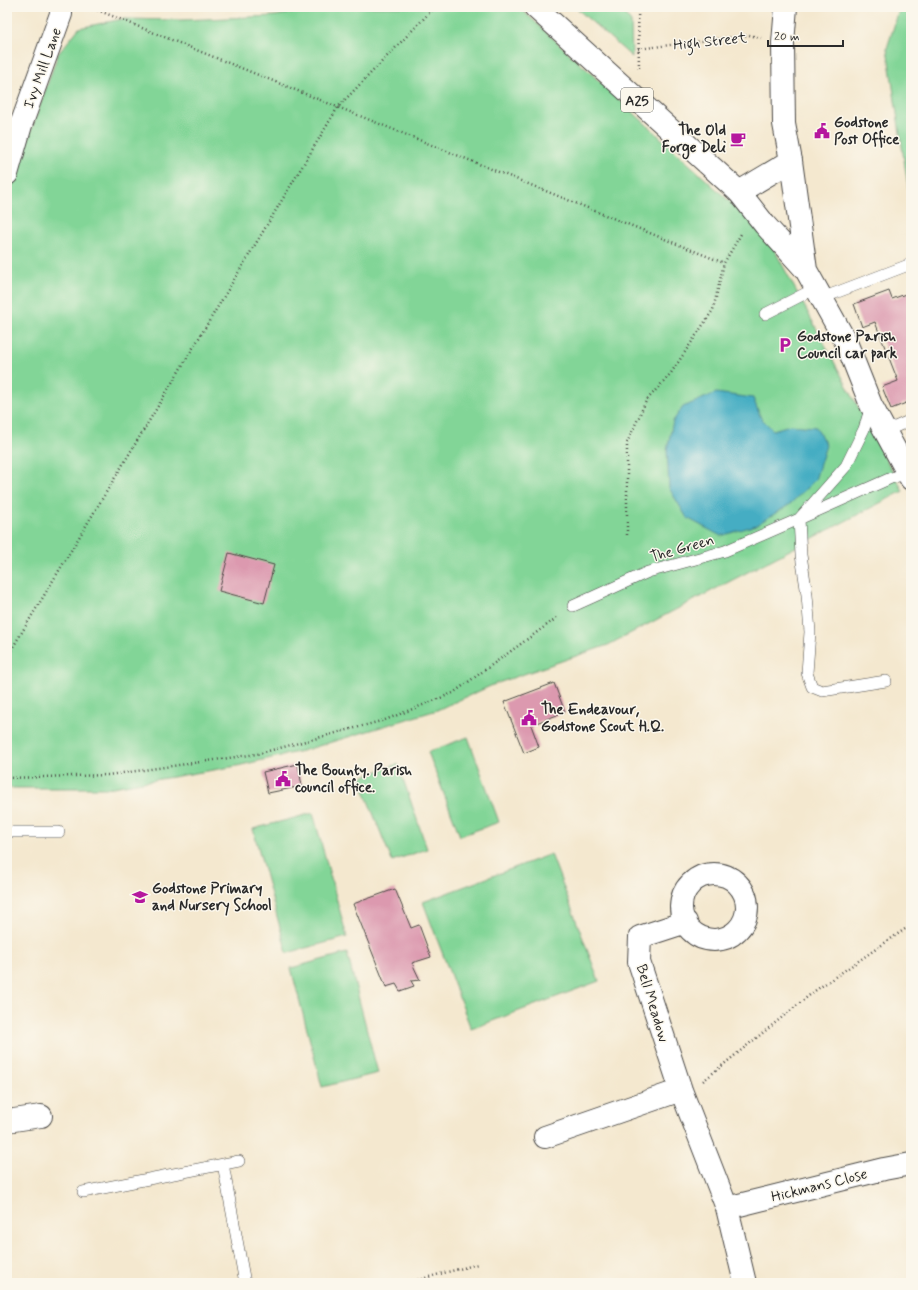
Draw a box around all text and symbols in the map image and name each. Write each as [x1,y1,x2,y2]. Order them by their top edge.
scale bar [768,22,843,48]
street label: Ivy Mill Lane [19,25,67,112]
street label: High Street [672,28,748,57]
text: 20 m [774,29,800,45]
road number: A25 [621,88,653,112]
place label: Godstone Post Office [834,113,900,150]
place label: The Old Forge Deli [662,121,726,160]
public building icon: Godstone Post Office [813,122,831,140]
cafe icon: The Old Forge Deli [729,130,747,148]
place label: Godstone Parish Council car park [797,327,898,364]
parking icon: Godstone Parish Council car park [776,336,794,354]
street label: The Green [648,530,717,568]
place label: The Endeavour, Godstone Scout H.Q. [541,700,664,737]
public building icon: The Endeavour, Godstone Scout H.Q. [520,709,538,727]
place label: The Bounty. Parish council office. [295,761,413,798]
public building icon: The Bounty. Parish council office. [274,770,292,788]
place label: Godstone Primary and Nursery School [152,879,272,916]
school or university icon: Godstone Primary and Nursery School [131,888,149,906]
street label: Bell Meadow [631,962,673,1045]
street label: Hickmans Close [769,1164,870,1208]

